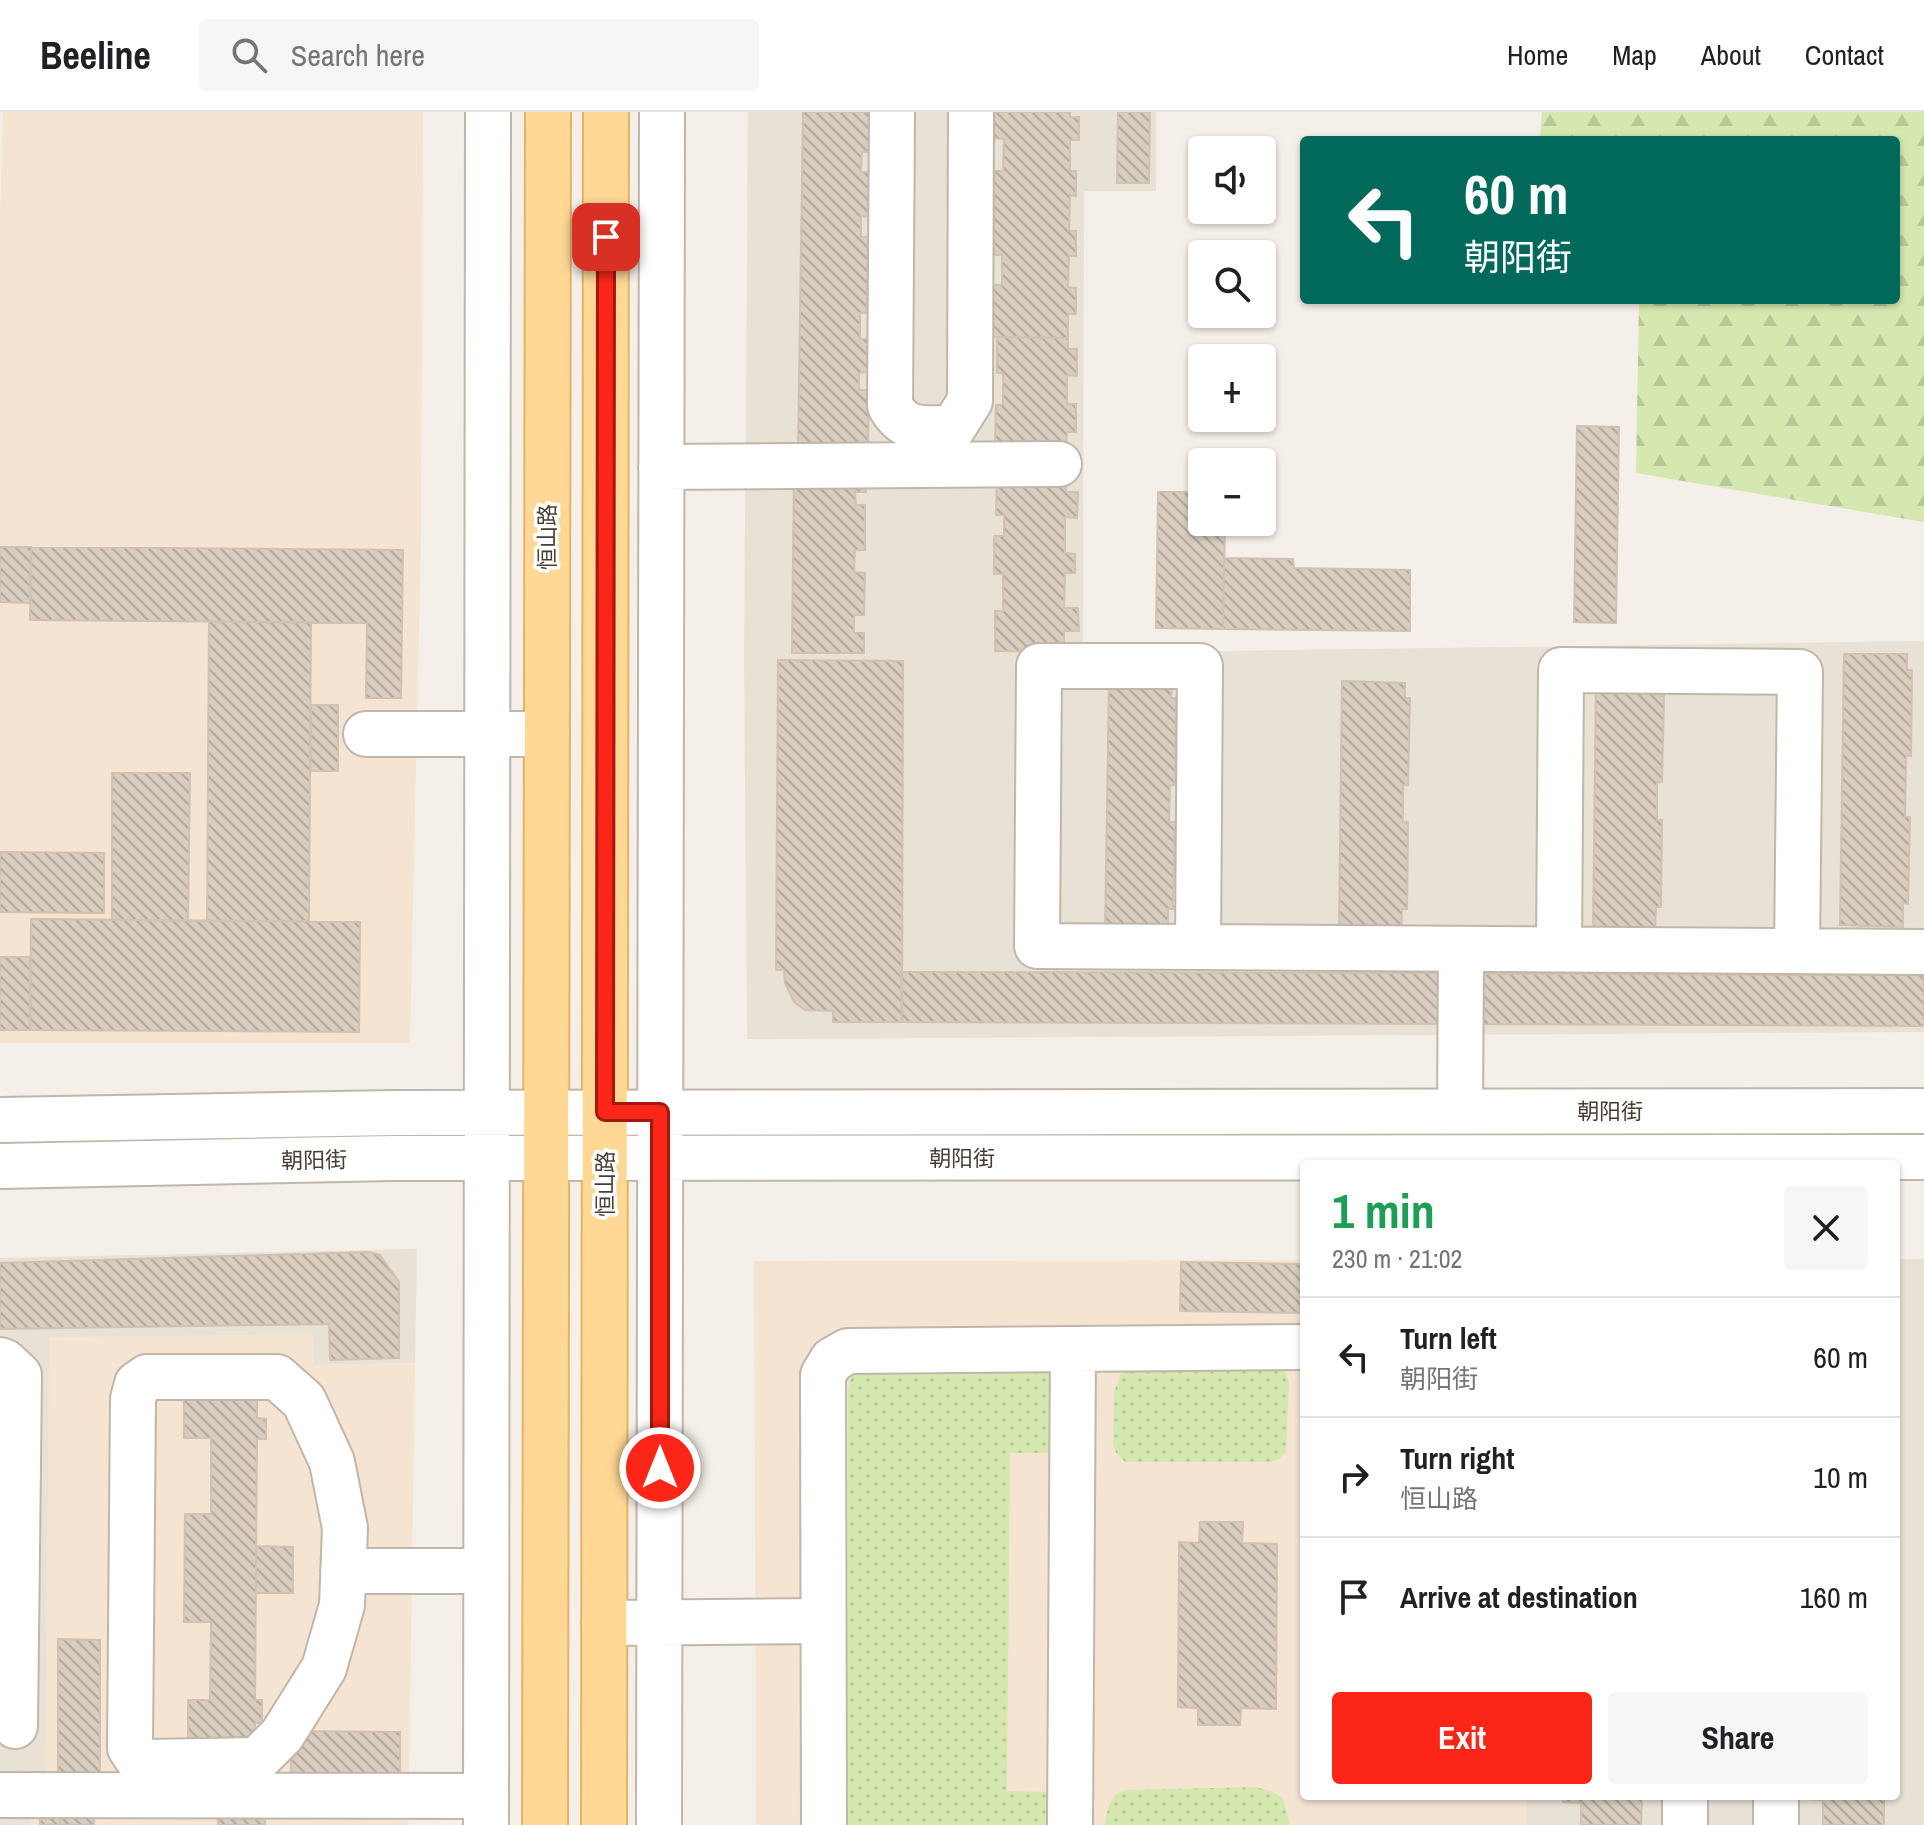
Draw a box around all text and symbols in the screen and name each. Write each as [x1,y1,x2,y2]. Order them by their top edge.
search box [199,19,759,91]
text: Beeline [40,30,151,81]
icon: search [227,33,271,77]
text: Search here [291,35,425,75]
text: Home [1507,36,1568,74]
text: Map [1612,36,1657,74]
text: About [1701,36,1761,74]
text: Contact [1805,36,1884,74]
map controls [1188,136,1276,536]
button: sound [1188,136,1276,224]
text: 60 m [1464,156,1569,231]
icon: left [1332,168,1436,272]
pin [572,203,640,271]
icon: arrive [584,215,628,259]
text: 朝阳街 [1464,233,1572,281]
button: search [1188,240,1276,328]
button: + [1188,344,1276,432]
button: − [1188,448,1276,536]
street label: 恒山路 [532,504,562,570]
street label: 朝阳街 [1577,1096,1643,1126]
street label: 朝阳街 [929,1143,995,1173]
street label: 朝阳街 [281,1144,347,1176]
street label: 恒山路 [590,1151,620,1217]
text: 1 min [1332,1178,1435,1243]
button: close [1784,1186,1868,1270]
text: 230 m · 21:02 [1332,1241,1462,1276]
text: Turn left [1400,1318,1497,1358]
icon: left [1332,1335,1376,1379]
text: 60 m [1813,1337,1868,1377]
text: 朝阳街 [1400,1361,1478,1396]
position arrow [618,1426,702,1510]
text: Turn right [1400,1438,1514,1478]
icon: right [1332,1455,1376,1499]
text: 10 m [1813,1457,1868,1497]
text: 恒山路 [1400,1481,1478,1516]
icon: arrive [1332,1575,1376,1619]
text: Arrive at destination [1400,1577,1638,1617]
text: 160 m [1800,1577,1868,1617]
button: Exit [1332,1692,1592,1784]
button: Share [1608,1692,1868,1784]

